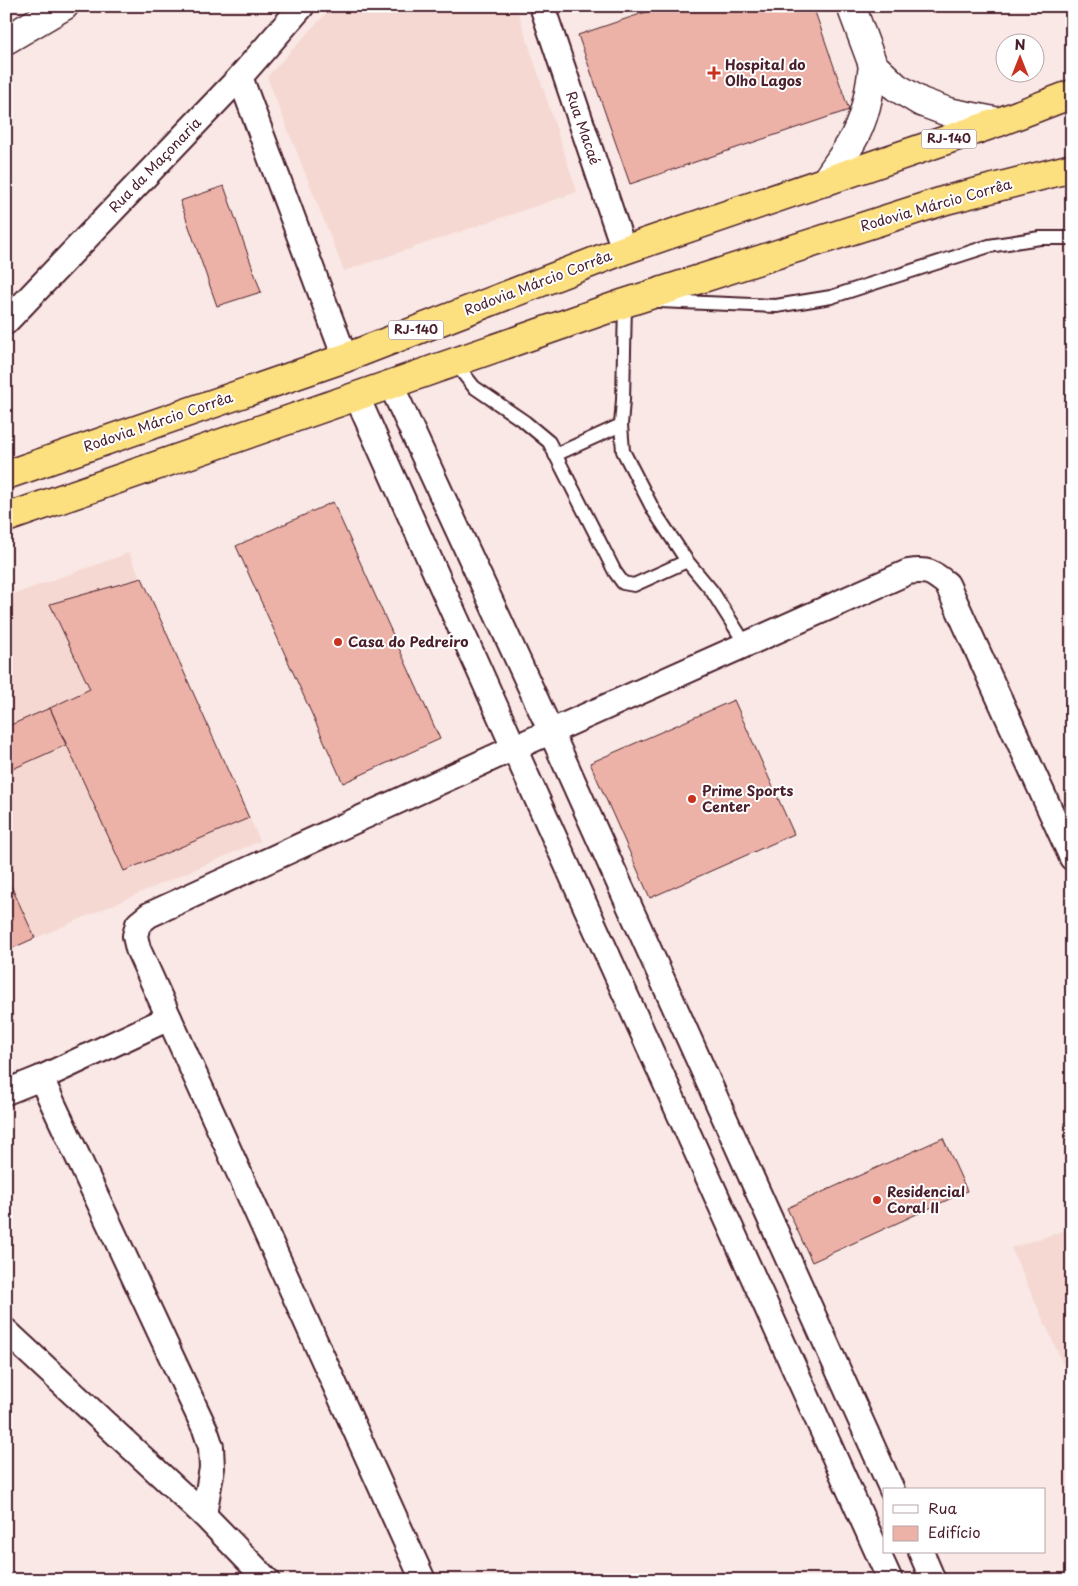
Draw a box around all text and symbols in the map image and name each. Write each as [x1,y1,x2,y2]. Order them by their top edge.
north arrow [996,32,1046,82]
text: N [1014,34,1026,55]
place label: Hospital do Olho Lagos [725,54,805,91]
marker: Hospital do Olho Lagos [707,66,721,80]
street label: Rua Macaé [561,88,606,167]
street label: Rua da Maçonaria [104,112,206,217]
road number: RJ-140 [922,130,976,148]
street label: Rodovia Márcio Corrêa [858,173,1015,236]
street label: Rodovia Márcio Corrêa [461,244,616,320]
road number: RJ-140 [388,320,444,340]
street label: Rodovia Márcio Corrêa [80,386,236,457]
place label: Casa do Pedreiro [348,631,468,652]
marker: Casa do Pedreiro [332,636,344,648]
place label: Prime Sports Center [702,780,793,817]
marker: Prime Sports Center [686,793,698,805]
place label: Residencial Coral II [887,1181,965,1218]
marker: Residencial Coral II [871,1194,883,1206]
legend [883,1488,1046,1554]
text: Rua [928,1496,957,1519]
text: Edifício [928,1520,981,1543]

